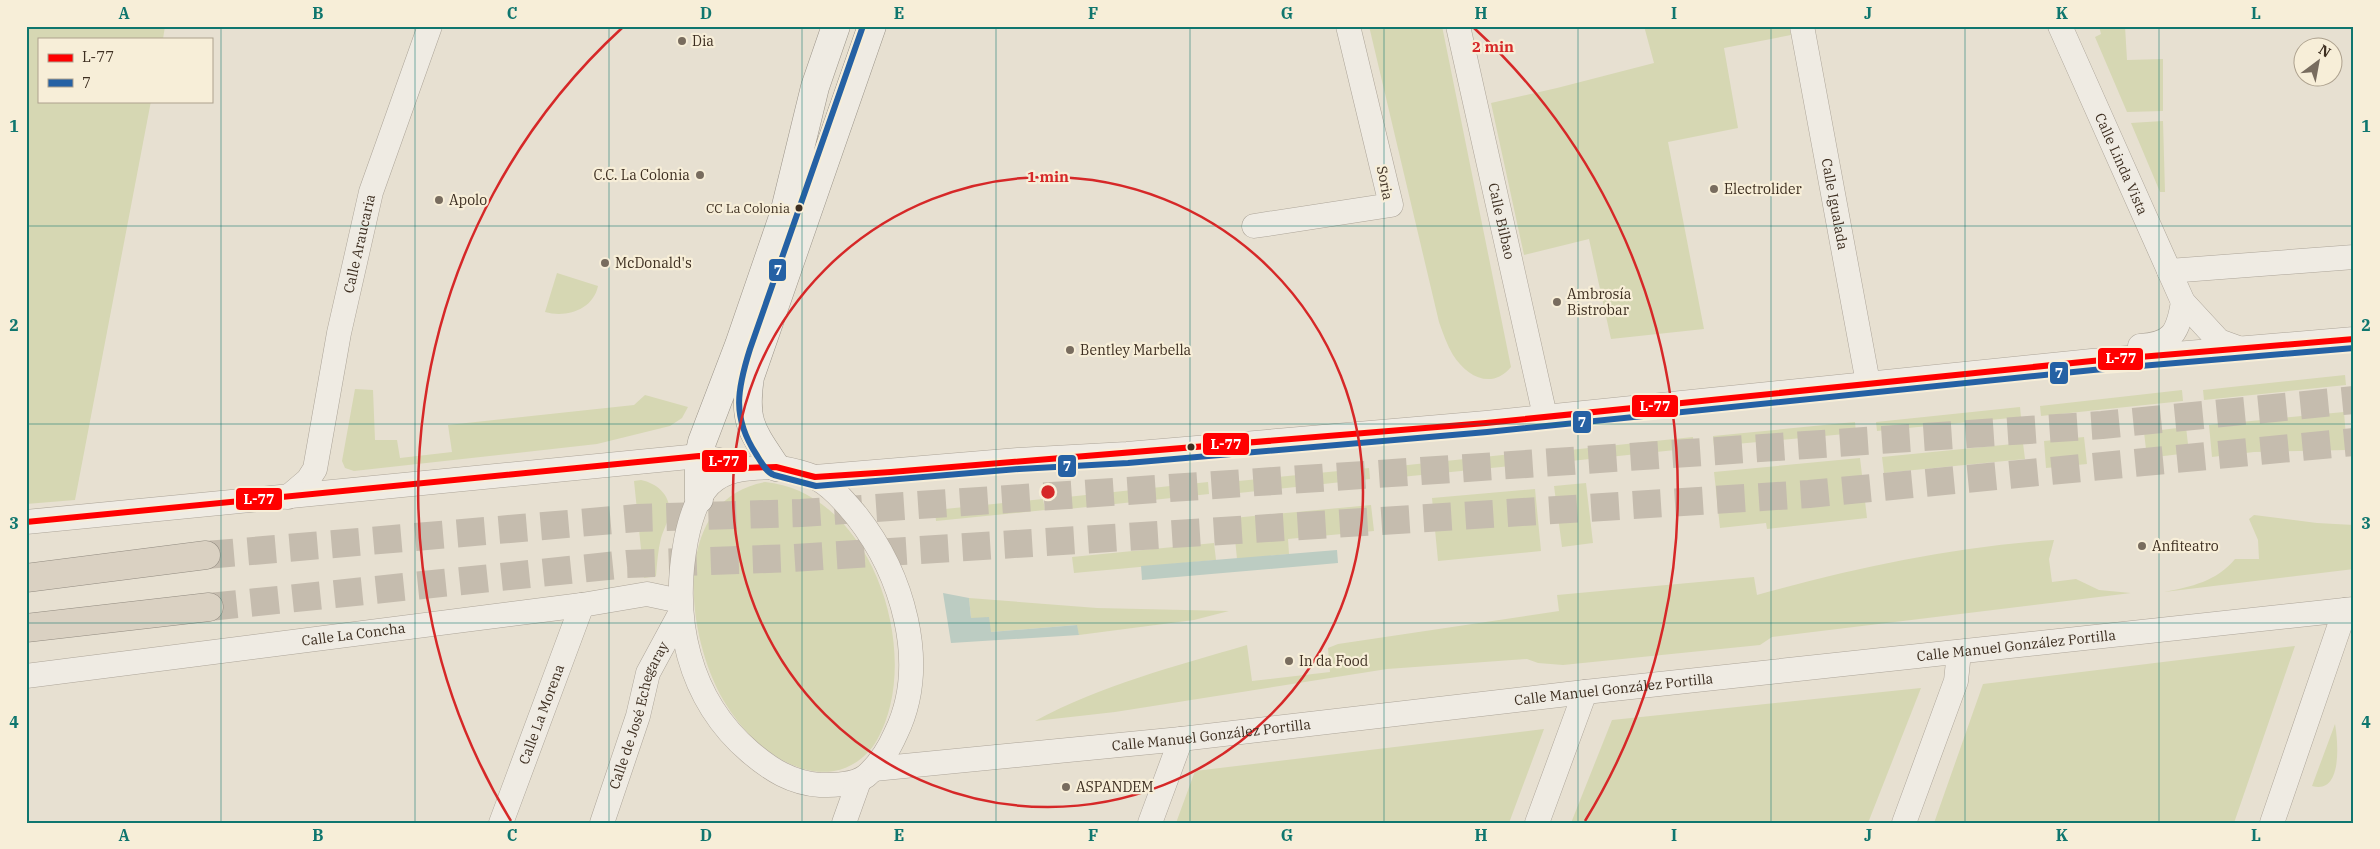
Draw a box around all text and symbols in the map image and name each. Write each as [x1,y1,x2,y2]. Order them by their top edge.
text: A [118,3,130,23]
text: B [312,3,324,23]
text: C [507,3,517,23]
text: D [700,3,712,23]
text: E [894,3,904,23]
text: F [1088,3,1098,23]
text: G [1281,3,1293,23]
text: H [1475,3,1488,23]
text: I [1671,3,1677,23]
text: J [1864,3,1872,23]
text: K [2056,3,2069,23]
text: L [2251,3,2261,23]
place label: Dia [692,32,714,50]
marker: Dia [676,35,688,47]
text: 2 min [1472,37,1514,56]
legend [38,38,212,102]
north arrow [2292,38,2342,88]
text: N [2315,40,2334,62]
text: L-77 [82,47,114,66]
text: 7 [82,73,91,92]
street label: Calle Linda Vista [2091,110,2152,218]
text: 1 [9,116,19,136]
text: 1 [2361,116,2371,136]
street label: Calle Igualada [1818,157,1852,251]
street label: Soria [1373,164,1397,202]
place label: C.C. La Colonia [594,166,690,184]
text: 1 min [1027,167,1069,186]
marker: C.C. La Colonia [694,169,706,181]
place label: Electrolider [1724,180,1803,198]
street label: Calle Bilbao [1484,181,1519,261]
marker: Electrolider [1708,183,1720,195]
place label: Apolo [449,191,487,209]
street label: Calle Araucaria [339,192,379,295]
marker: Apolo [433,194,445,206]
place label: CC La Colonia [706,200,790,217]
marker: CC La Colonia [794,203,804,213]
place label: McDonald's [615,254,692,272]
marker: McDonald's [599,257,611,269]
line badge: 7 [768,258,787,282]
text: 7 [774,261,782,279]
place label: Ambrosía Bistrobar [1567,285,1632,319]
marker: Ambrosía Bistrobar [1551,296,1563,308]
text: 2 [9,315,19,335]
text: 2 [2361,315,2371,335]
place label: Bentley Marbella [1080,341,1192,359]
marker: Bentley Marbella [1064,344,1076,356]
line badge: L-77 [2097,347,2144,371]
text: L-77 [2106,349,2136,367]
line badge: 7 [2049,361,2069,385]
text: 7 [2055,364,2063,382]
line badge: L-77 [1631,394,1679,418]
text: L-77 [1640,397,1670,415]
line badge: 7 [1572,410,1592,434]
text: 7 [1578,413,1586,431]
line badge: L-77 [1202,432,1250,456]
text: L-77 [1211,435,1241,453]
unlabelled marker [1186,442,1196,452]
line badge: L-77 [701,449,748,473]
text: L-77 [709,452,739,470]
line badge: 7 [1057,454,1077,478]
text: 7 [1063,457,1071,475]
centre of rings [1039,483,1057,501]
line badge: L-77 [235,487,283,511]
text: L-77 [244,490,274,508]
text: 3 [9,513,19,533]
text: 3 [2361,513,2371,533]
place label: Anfiteatro [2152,537,2219,555]
marker: Anfiteatro [2136,540,2148,552]
street label: Calle La Concha [300,619,407,650]
street label: Calle Manuel González Portilla [1916,626,2117,665]
street label: Calle de José Echegaray [605,638,673,792]
place label: In da Food [1299,652,1369,670]
marker: In da Food [1283,655,1295,667]
street label: Calle La Morena [515,661,568,767]
street label: Calle Manuel González Portilla [1513,669,1714,709]
text: 4 [9,712,19,732]
text: 4 [2361,712,2371,732]
street label: Calle Manuel González Portilla [1111,715,1312,755]
place label: ASPANDEM [1076,778,1154,796]
marker: ASPANDEM [1060,781,1072,793]
text: A [118,825,130,845]
text: B [312,825,324,845]
text: C [507,825,517,845]
text: D [700,825,712,845]
text: E [894,825,904,845]
text: F [1088,825,1098,845]
text: G [1281,825,1293,845]
text: H [1475,825,1488,845]
text: I [1671,825,1677,845]
text: J [1864,825,1872,845]
text: K [2056,825,2069,845]
text: L [2251,825,2261,845]

